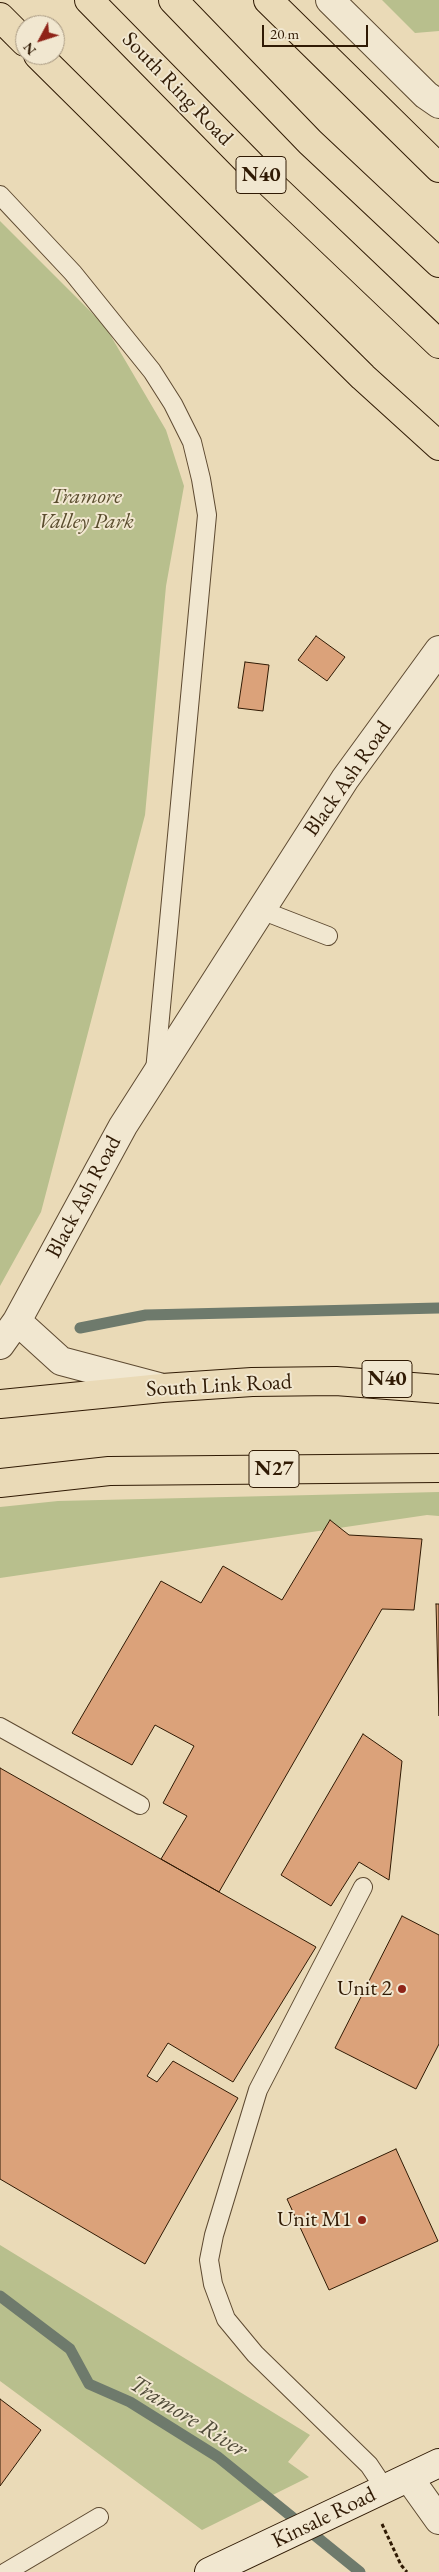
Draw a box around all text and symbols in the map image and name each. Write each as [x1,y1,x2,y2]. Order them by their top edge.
north arrow [15,15,65,65]
scale bar [264,15,370,47]
text: 20 m [270,24,299,43]
street label: South Ring Road [116,27,238,151]
text: N [19,39,40,59]
road number: N40 [236,156,286,194]
park label: Tramore Valley Park [38,484,134,536]
street label: Black Ash Road [299,716,397,842]
street label: Black Ash Road [41,1131,127,1263]
road number: N40 [362,1360,412,1398]
street label: South Link Road [145,1369,293,1403]
road number: N27 [249,1450,299,1488]
place label: Unit 2 [337,1976,392,2002]
marker: Unit 2 [396,1983,408,1995]
place label: Unit M1 [277,2207,352,2233]
marker: Unit M1 [356,2214,368,2226]
water label: Tramore River [124,2369,252,2465]
street label: Kinsale Road [268,2482,380,2554]

